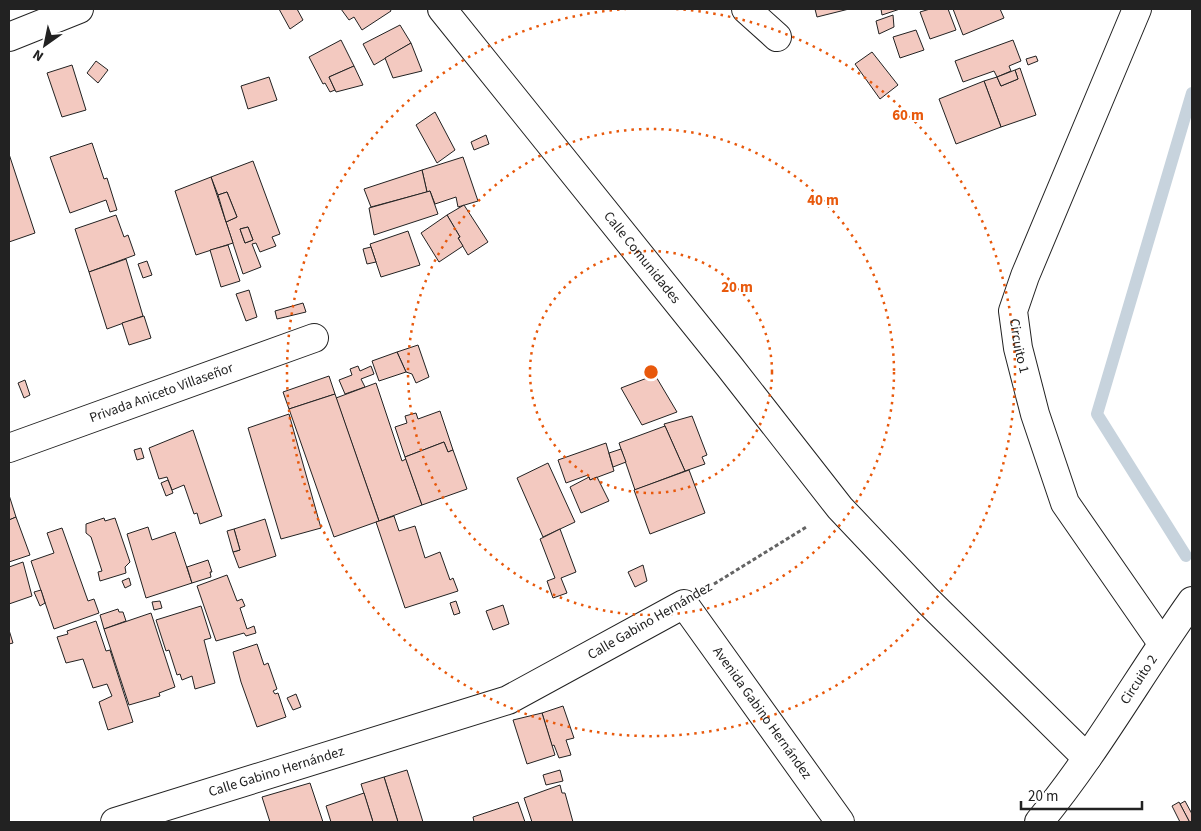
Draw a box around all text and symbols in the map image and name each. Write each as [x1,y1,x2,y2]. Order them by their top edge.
north arrow [20,20,70,70]
text: N [29,44,48,66]
text: 60 m [892,105,924,126]
text: 40 m [807,190,839,211]
street label: Calle Comunidades [599,207,685,308]
text: 20 m [721,277,753,298]
street label: Circuito 1 [1004,317,1034,376]
street label: Privada Aniceto Villaseñor [87,358,236,428]
centre of rings [642,363,660,381]
street label: Calle Gabino Hernández [584,577,716,665]
street label: Avenida Gabino Hernández [708,643,816,783]
street label: Circuito 2 [1116,651,1163,709]
street label: Calle Gabino Hernández [206,741,347,802]
scale bar [1021,778,1142,810]
text: 20 m [1028,786,1058,807]

